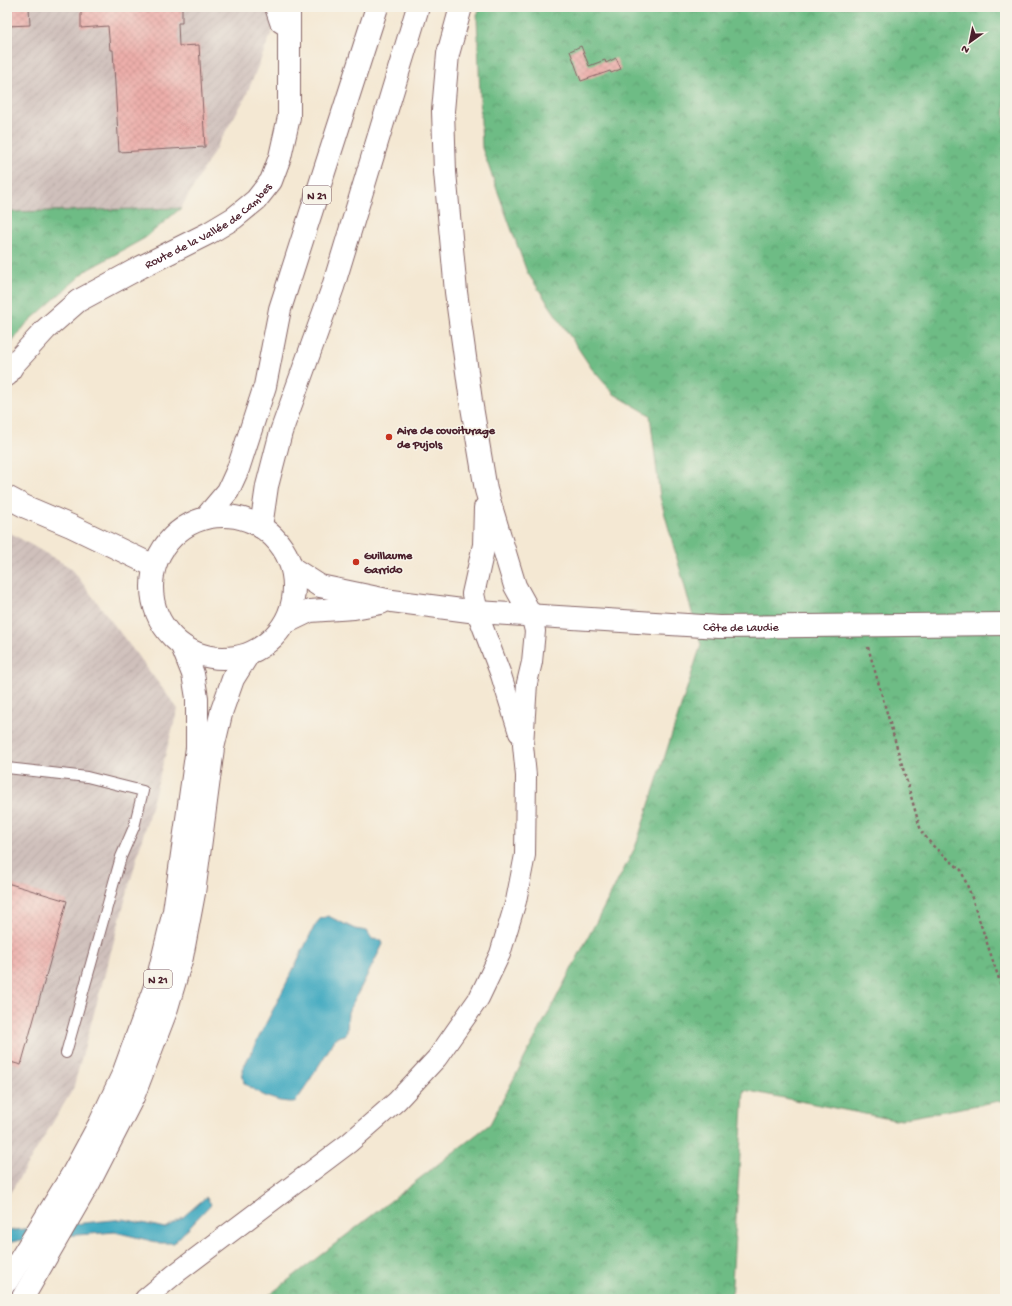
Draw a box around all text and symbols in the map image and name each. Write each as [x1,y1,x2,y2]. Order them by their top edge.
north arrow [950,22,990,62]
text: N [959,42,972,56]
street label: Route de la Vallée de Cambes [143,181,276,273]
road number: N 21 [303,186,331,204]
place label: Aire de covoiturage de Pujols [396,425,496,453]
marker: Aire de covoiturage de Pujols [384,432,394,442]
place label: Guillaume Garrido [364,550,413,578]
marker: Guillaume Garrido [351,557,361,567]
street label: Côte de Laudie [703,621,780,636]
road number: N 21 [144,970,172,988]

